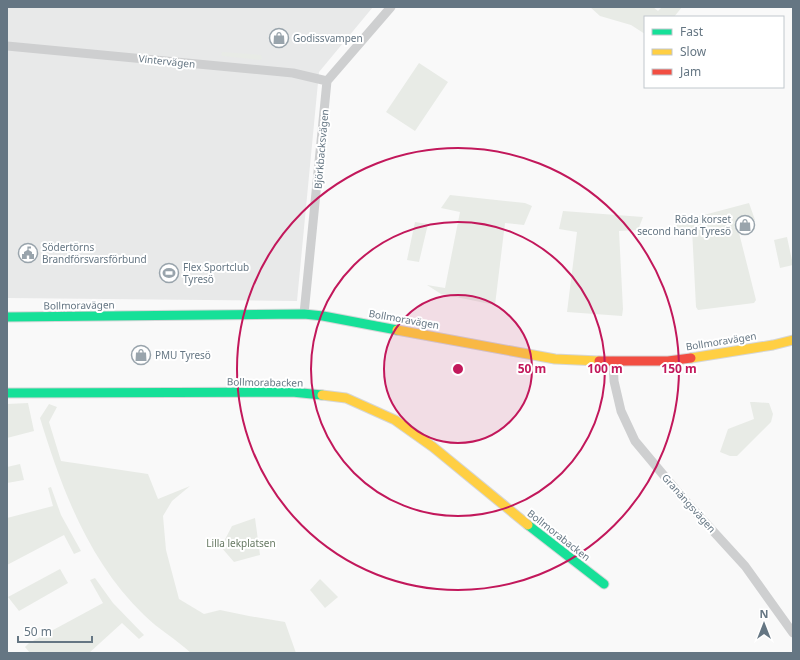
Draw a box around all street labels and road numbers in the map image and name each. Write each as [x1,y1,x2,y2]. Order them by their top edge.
street label: Vintervägen [138,51,196,71]
street label: Björkbacksvägen [311,109,331,189]
street label: Bollmoravägen [43,297,115,313]
street label: Bollmoravägen [368,306,440,332]
street label: Bollmoravägen [685,329,757,353]
street label: Bollmorabacken [227,374,303,390]
street label: Granängsvägen [659,471,719,535]
street label: Bollmorabacken [525,506,593,564]

